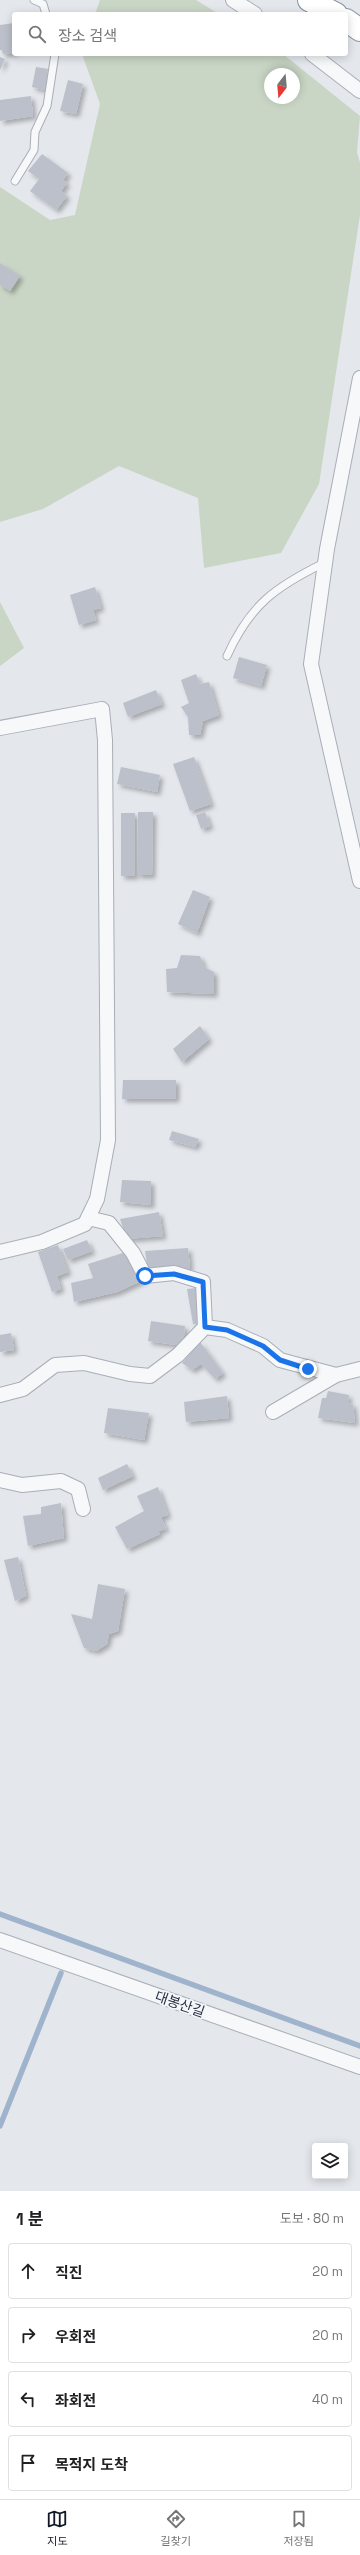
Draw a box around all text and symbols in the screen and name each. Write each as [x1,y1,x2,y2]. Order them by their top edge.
search box [12,12,348,56]
icon: search [26,23,48,45]
text: 장소 검색 [58,26,117,45]
north arrow [264,68,300,104]
route start [136,1267,154,1285]
route end [299,1360,317,1378]
street label: 대봉산길 [153,1987,207,2021]
map controls [312,2143,348,2179]
button: layers [312,2143,348,2179]
text: 1 분 [16,2208,44,2230]
text: 도보 · 80 m [280,2210,344,2227]
icon: ahead [17,2260,39,2282]
text: 직진 [55,2263,83,2282]
text: 20 m [312,2263,343,2280]
icon: right [17,2324,39,2346]
text: 우회전 [55,2327,96,2346]
text: 20 m [312,2327,343,2344]
icon: left [17,2388,39,2410]
text: 좌회전 [55,2391,96,2410]
text: 40 m [312,2391,343,2408]
icon: arrive [17,2452,39,2474]
text: 목적지 도착 [55,2455,128,2474]
tab: 지도 [46,2508,68,2548]
tab: 길찾기 [161,2508,191,2548]
tab: 저장됨 [283,2508,314,2548]

